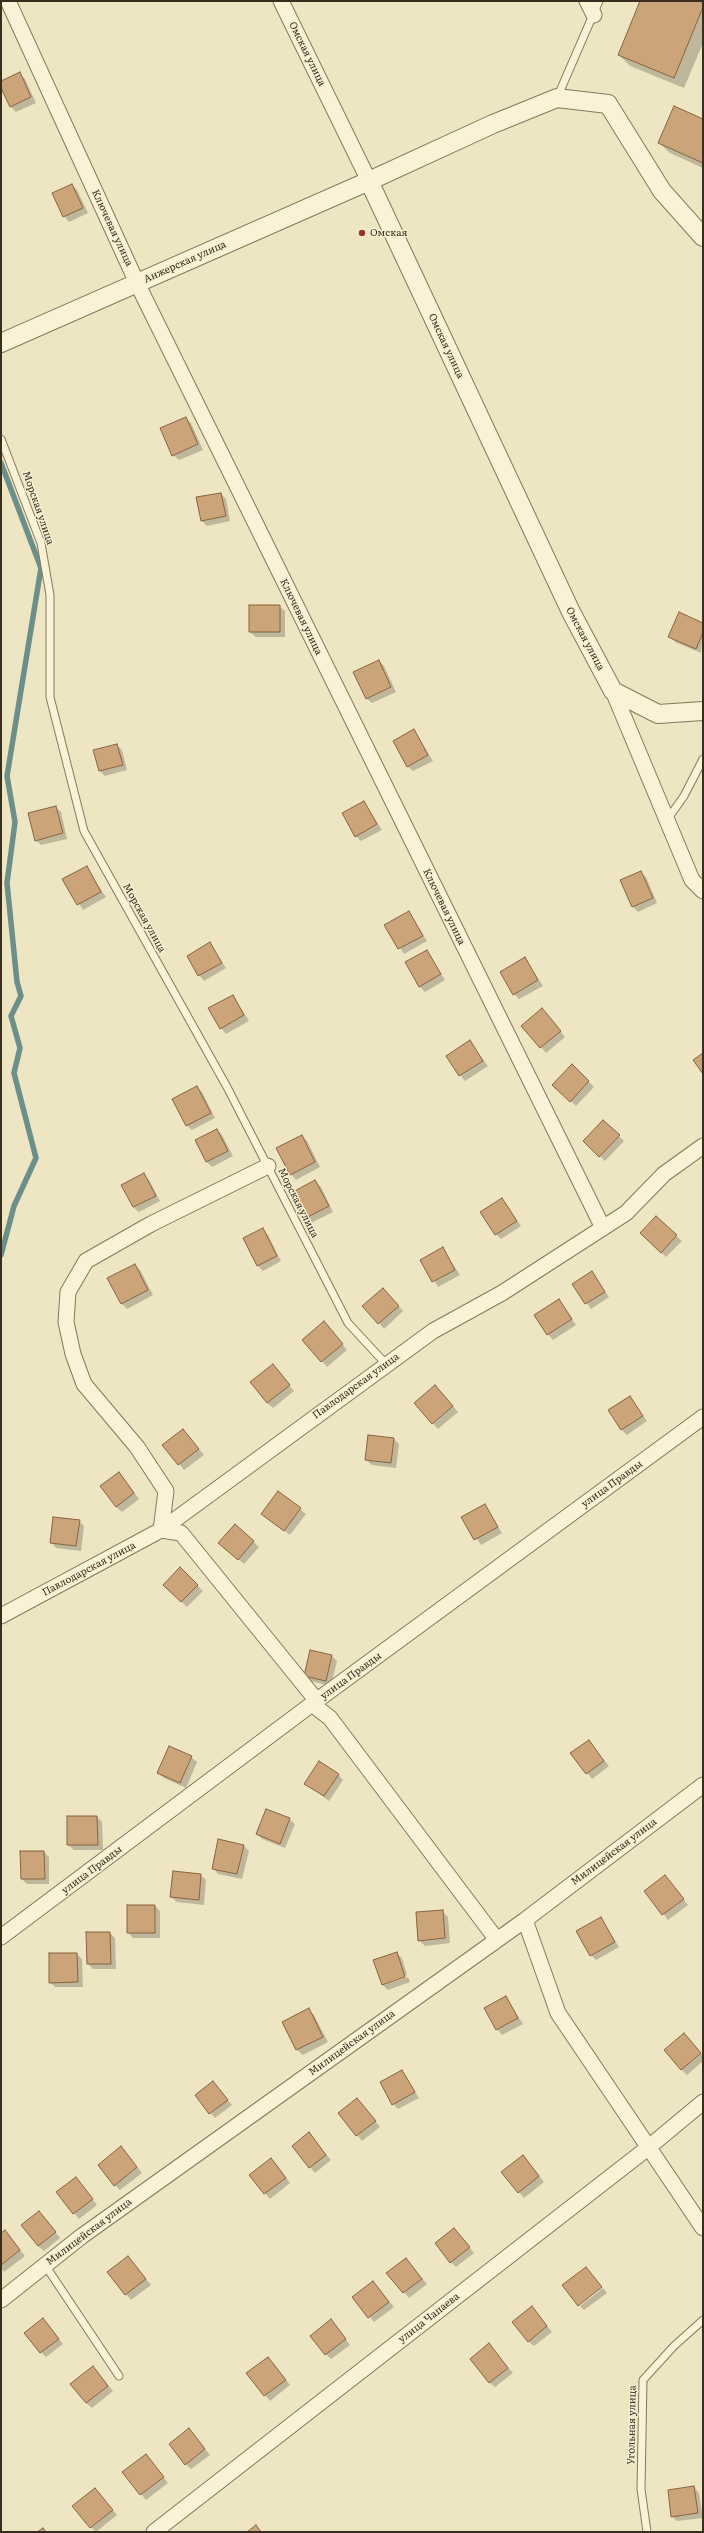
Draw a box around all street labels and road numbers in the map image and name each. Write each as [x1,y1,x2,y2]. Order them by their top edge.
street label: Омская улица [286,20,328,88]
street label: Ключевая улица [89,188,135,268]
street label: Анжерская улица [142,238,228,286]
street label: Омская улица [426,312,466,380]
street label: Морская улица [20,470,56,546]
street label: Ключевая улица [277,577,325,657]
street label: Омская улица [563,605,607,673]
street label: Ключевая улица [420,867,468,947]
street label: Морская улица [120,881,168,955]
street label: Морская улица [275,1166,321,1240]
street label: Павлодарская улица [310,1351,402,1421]
street label: улица Правды [579,1458,645,1510]
street label: Павлодарская улица [40,1539,138,1599]
street label: улица Правды [318,1650,384,1702]
street label: Милицейская улица [569,1816,659,1888]
street label: улица Правды [59,1843,125,1897]
street label: Милицейская улица [307,2008,397,2078]
street label: Милицейская улица [44,2196,134,2268]
street label: улица Чапаева [396,2290,462,2346]
street label: Угольная улица [625,2385,639,2465]

